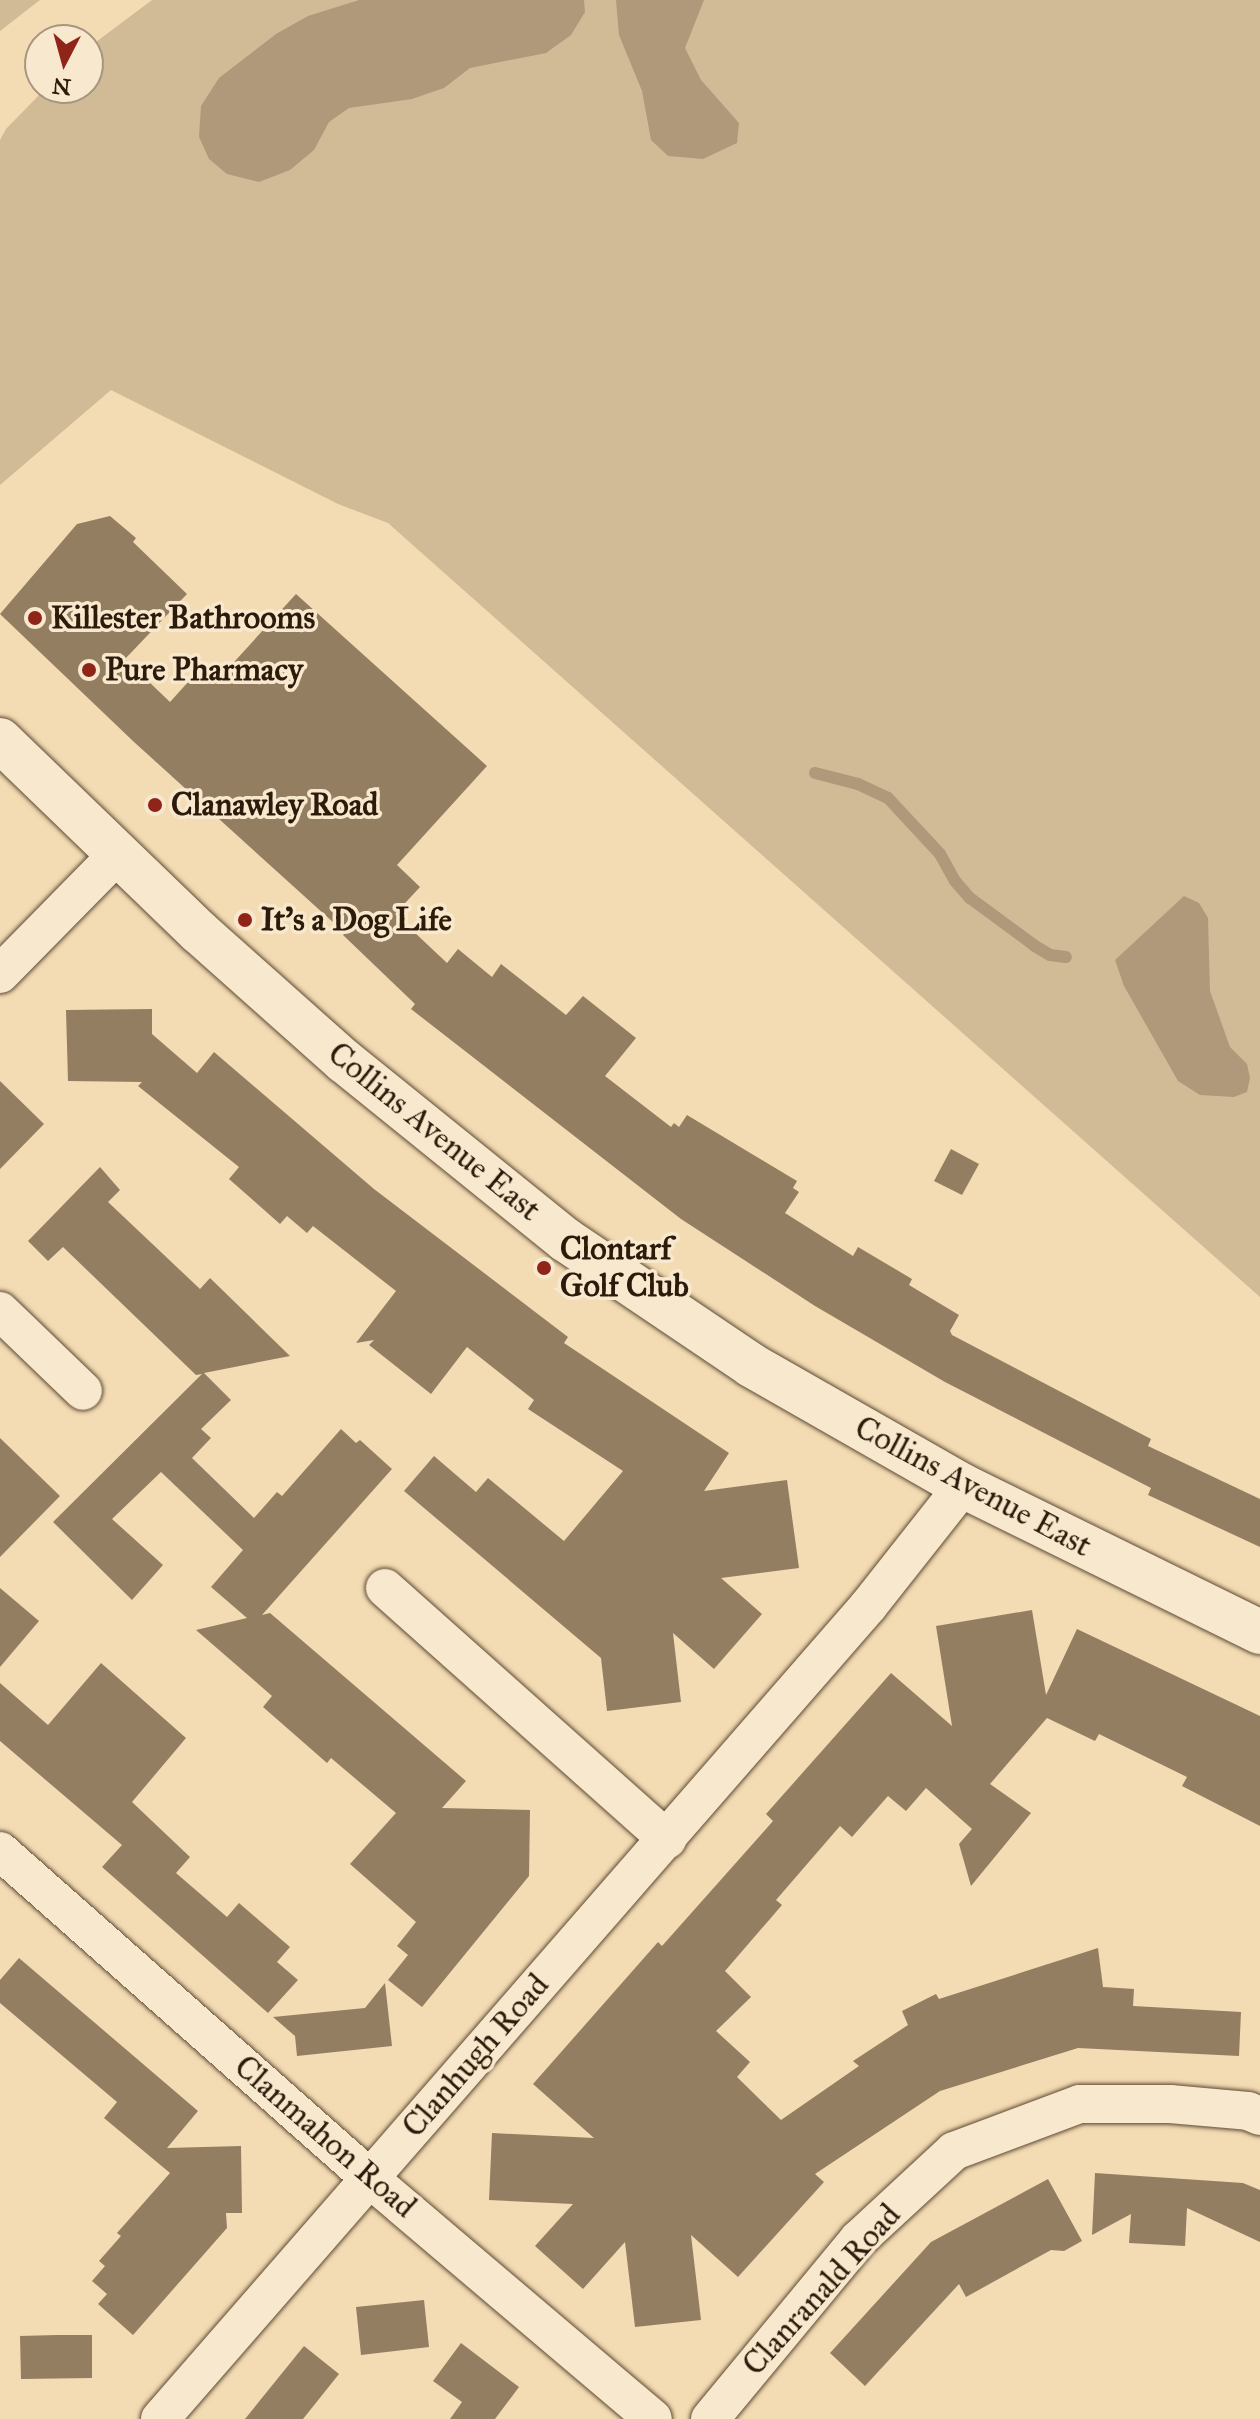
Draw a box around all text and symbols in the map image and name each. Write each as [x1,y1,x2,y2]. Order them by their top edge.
north arrow [24,24,104,104]
text: N [51,72,72,101]
place label: Killester Bathrooms [51,599,315,637]
marker: Killester Bathrooms [26,609,44,627]
place label: Pure Pharmacy [105,651,303,689]
marker: Pure Pharmacy [80,661,98,679]
place label: Clanawley Road [171,786,378,824]
marker: Clanawley Road [146,796,164,814]
place label: It’s a Dog Life [261,901,452,939]
marker: It’s a Dog Life [236,911,254,929]
street label: Collins Avenue East [320,1035,548,1229]
place label: Clontarf Golf Club [560,1231,689,1306]
marker: Clontarf Golf Club [535,1259,553,1277]
street label: Collins Avenue East [848,1408,1098,1566]
street label: Clanhugh Road [395,1967,557,2145]
street label: Clanmahon Road [226,2048,424,2226]
street label: Clanranald Road [735,2196,909,2384]

